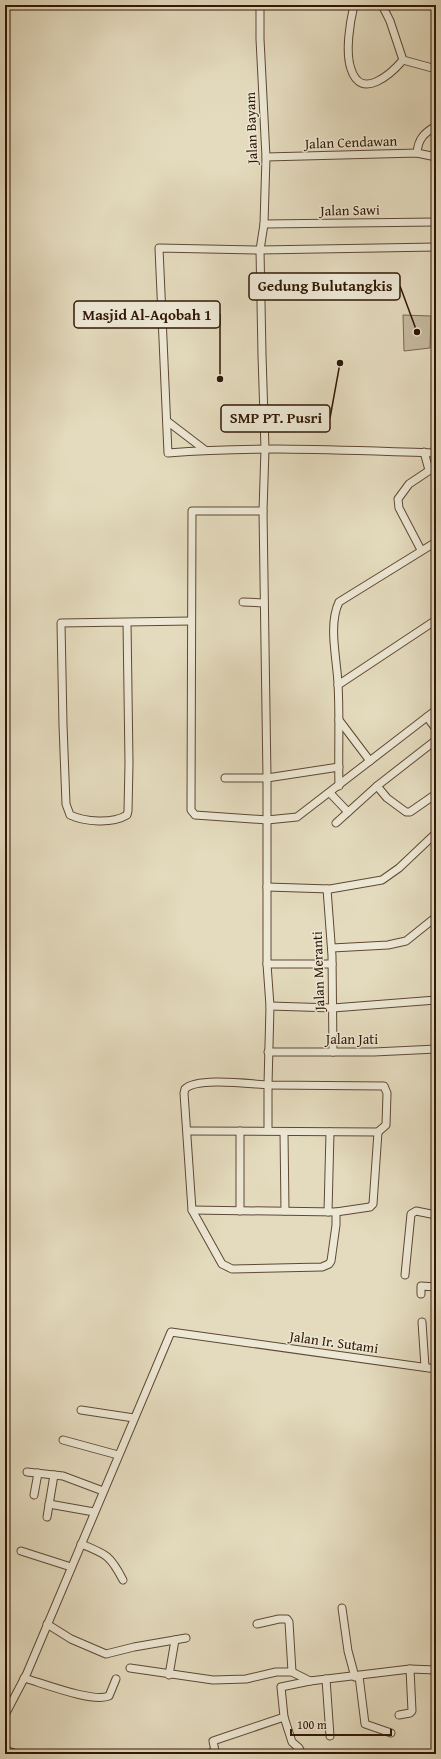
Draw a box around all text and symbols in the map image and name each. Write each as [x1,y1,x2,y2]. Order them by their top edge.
street label: Jalan Bayam [240,91,262,166]
street label: Jalan Cendawan [302,130,398,154]
street label: Jalan Sawi [318,199,380,221]
callout: Gedung Bulutangkis [249,273,400,300]
text: Gedung Bulutangkis [258,275,392,296]
callout: Masjid Al-Aqobah 1 [74,301,220,328]
text: Masjid Al-Aqobah 1 [82,304,212,325]
callout: SMP PT. Pusri [221,405,330,432]
text: SMP PT. Pusri [230,407,322,428]
street label: Jalan Meranti [307,931,329,1013]
street label: Jalan Jati [324,1029,378,1049]
street label: Jalan Ir. Sutami [286,1326,380,1358]
scale bar [291,1711,391,1737]
text: 100 m [297,1716,327,1733]

